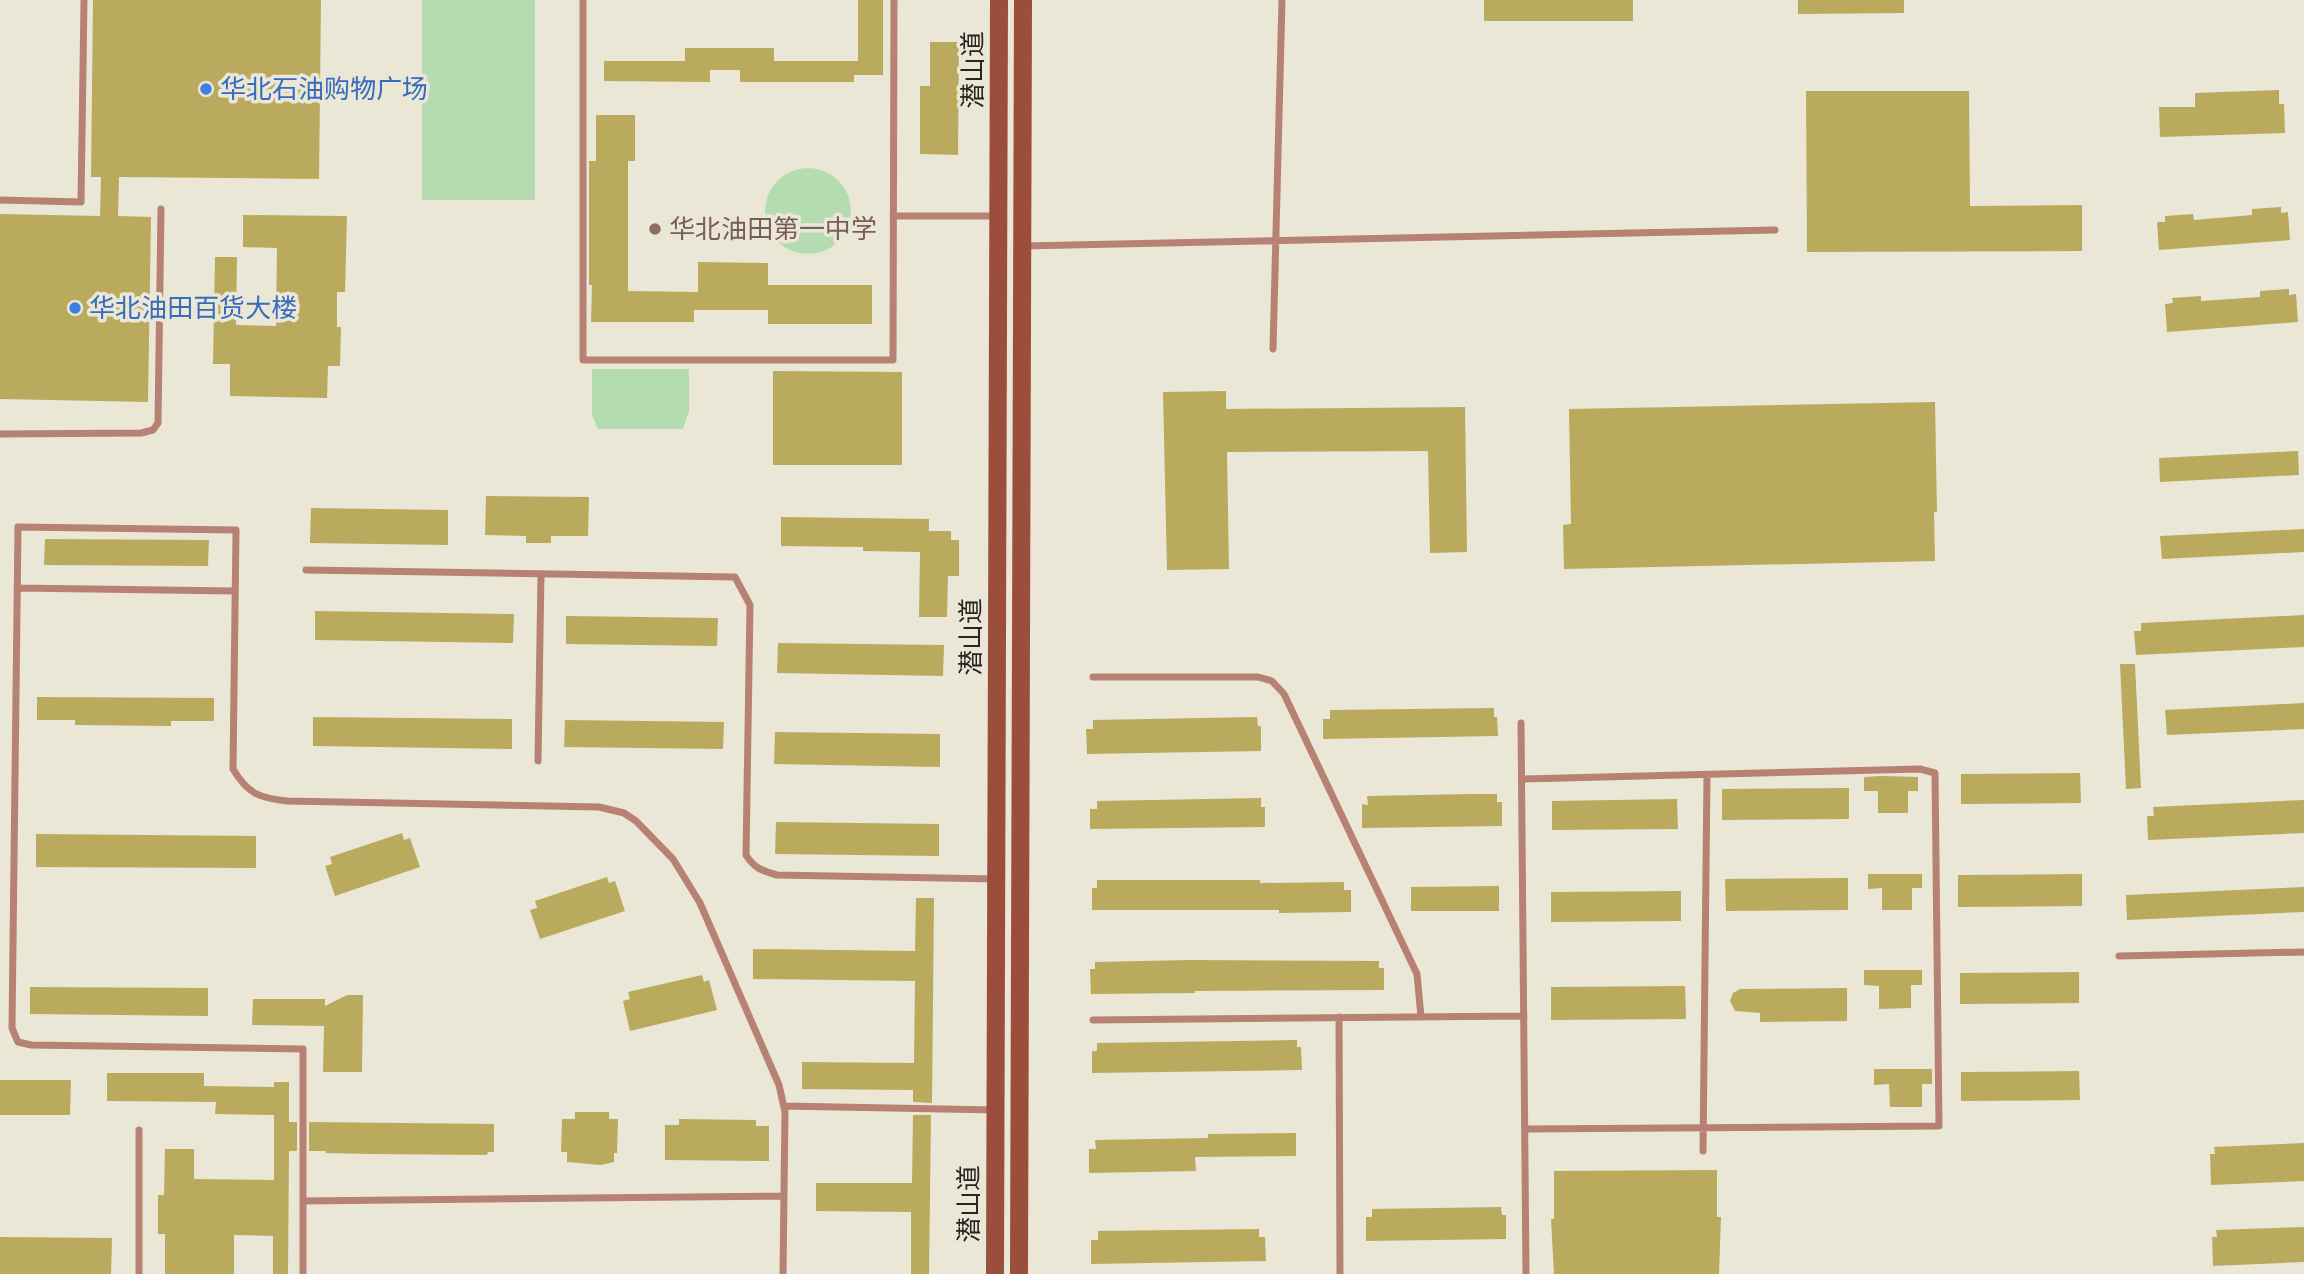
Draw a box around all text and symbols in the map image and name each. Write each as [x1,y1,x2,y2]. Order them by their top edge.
street label: 潜山道 [957,31,989,109]
place label: 华北石油购物广场 [220,73,428,105]
marker: 华北石油购物广场 [198,81,214,97]
place label: 华北油田第一中学 [669,213,877,245]
marker: 华北油田第一中学 [647,221,663,237]
place label: 华北油田百货大楼 [89,292,297,324]
marker: 华北油田百货大楼 [67,300,83,316]
street label: 潜山道 [955,598,987,676]
street label: 潜山道 [953,1165,985,1243]

